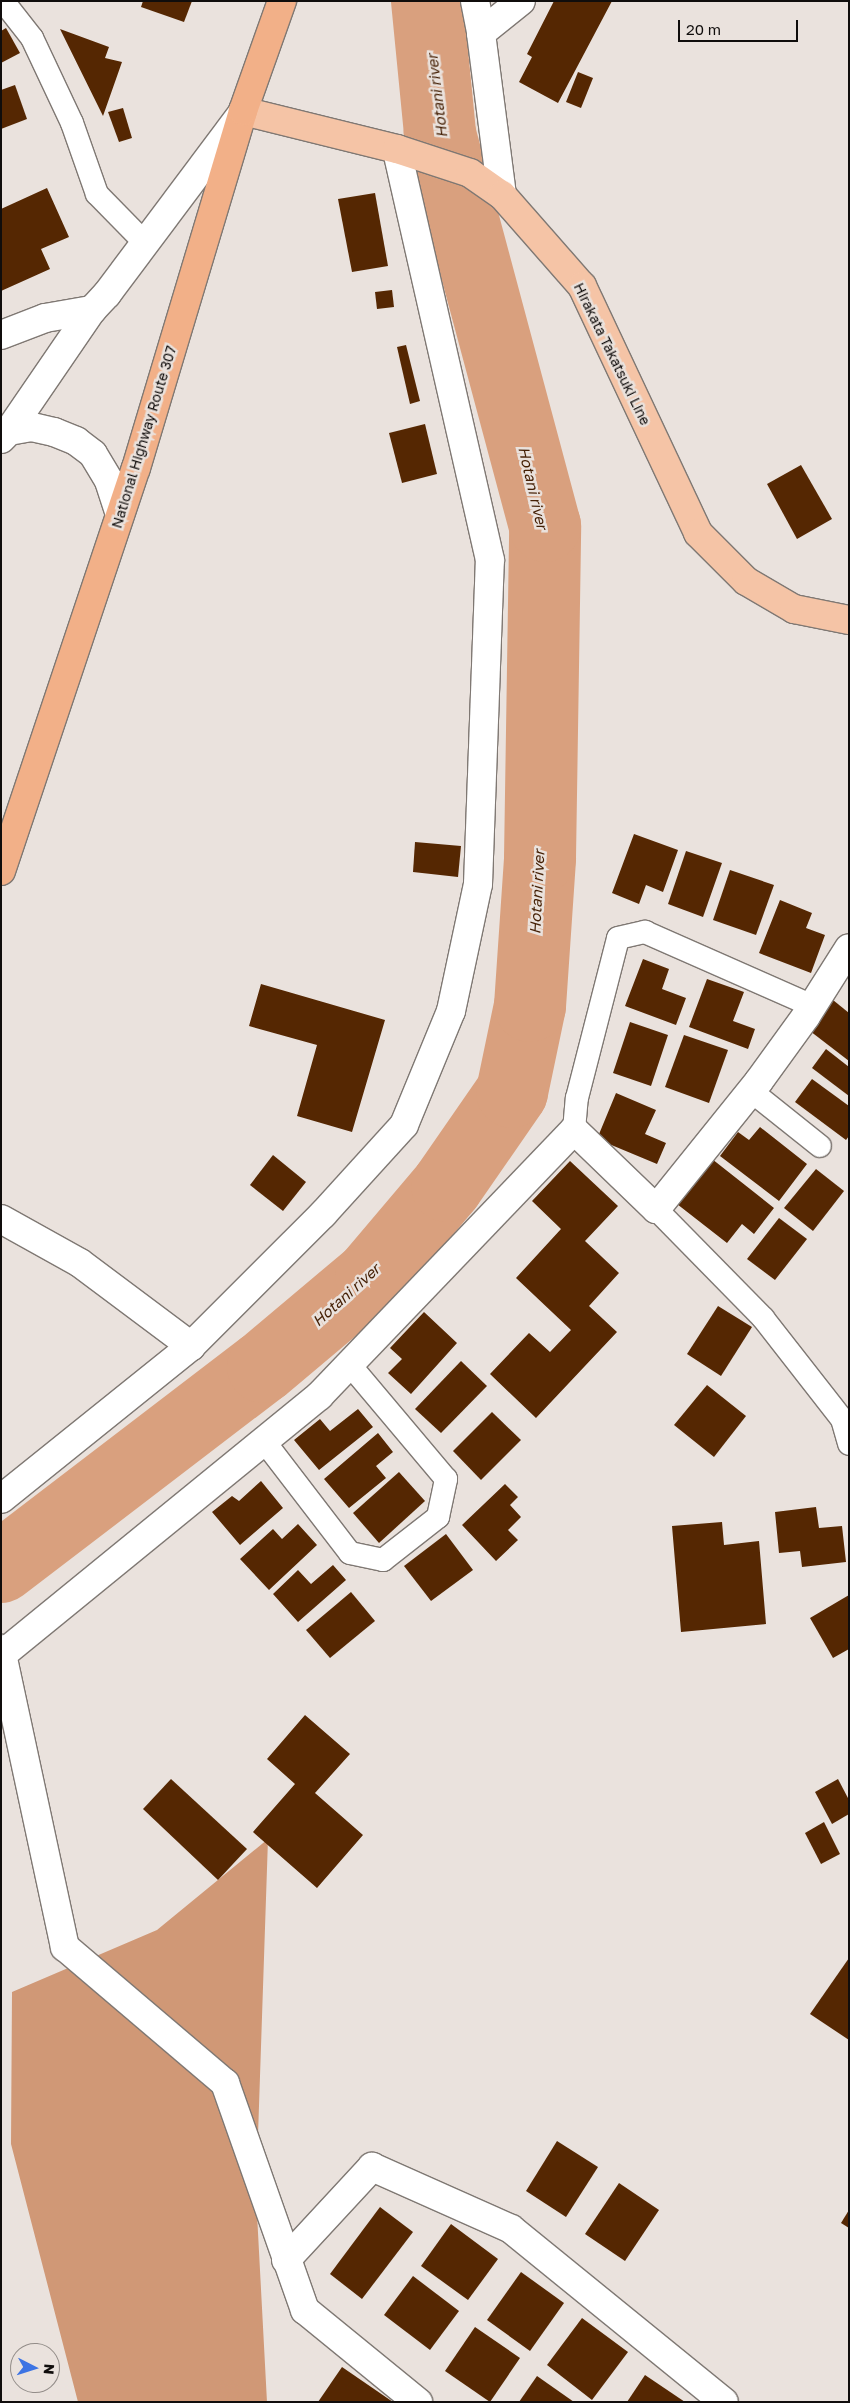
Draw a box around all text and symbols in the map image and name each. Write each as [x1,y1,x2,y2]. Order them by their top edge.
scale bar [680,10,800,42]
text: 20 m [686,20,721,38]
water label: Hotani river [423,53,451,139]
street label: Hirakata Takatsuki Line [570,280,654,428]
street label: National Highway Route 307 [108,344,180,530]
water label: Hotani river [515,445,551,531]
water label: Hotani river [526,849,548,935]
water label: Hotani river [309,1260,383,1330]
north arrow [10,2343,60,2393]
text: N [41,2363,58,2375]

